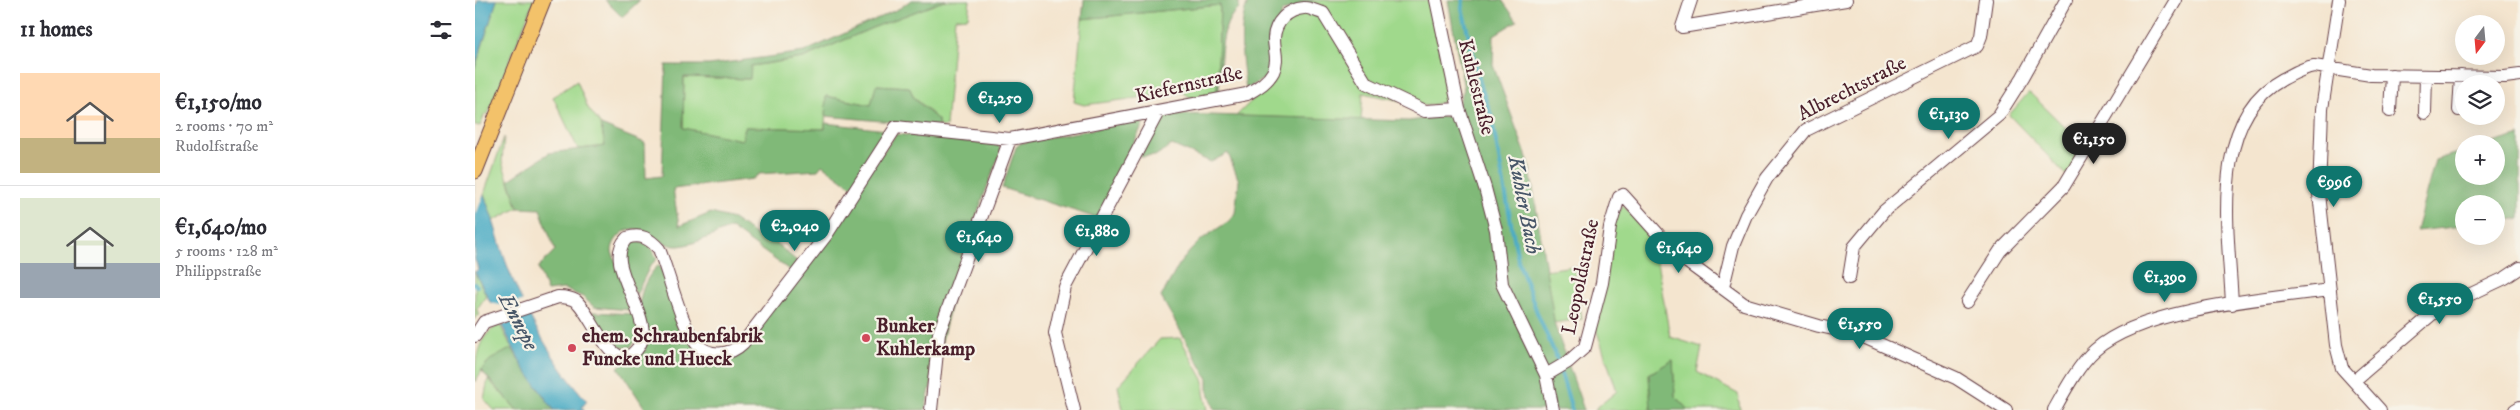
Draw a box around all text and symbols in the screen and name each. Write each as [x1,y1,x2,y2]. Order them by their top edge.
north arrow [2455,15,2505,65]
map controls [2455,15,2505,245]
icon: filters [427,16,455,44]
text: 11 homes [20,17,93,43]
street label: Kuhlestraße [1452,37,1500,137]
street label: Albrechtstraße [1794,51,1910,127]
street label: Kiefernstraße [1133,61,1245,109]
button: layers [2455,75,2505,125]
pin: €1,250 [959,82,1041,124]
text: €1,250 [978,88,1022,108]
text: €1,150/mo [175,90,262,116]
icon: home [60,93,120,153]
pin: €1,130 [1908,98,1990,140]
text: €1,130 [1929,104,1969,124]
text: 2 rooms · 70 m² [175,116,273,136]
pin: €1,150 [2053,122,2135,165]
text: €1,150 [2073,129,2115,149]
button: + [2455,135,2505,185]
text: Rudolfstraße [175,136,258,156]
water label: Kuhler Bach [1502,153,1546,256]
pin: €996 [2304,166,2364,208]
text: €996 [2317,172,2351,192]
button: − [2455,195,2505,245]
pin: €2,040 [754,210,836,252]
pin: €1,880 [1056,214,1138,257]
text: €1,640/mo [175,215,267,241]
text: €2,040 [771,216,819,236]
street label: Leopoldstraße [1557,217,1605,337]
icon: home [60,218,120,278]
pin: €1,640 [938,220,1020,263]
text: €1,880 [1075,221,1119,241]
text: €1,640 [956,227,1002,247]
pin: €1,640 [1638,232,1720,274]
text: €1,640 [1656,238,1702,258]
text: 5 rooms · 128 m² [175,241,278,261]
pin: €1,390 [2124,260,2206,303]
text: Philippstraße [175,261,261,281]
text: €1,390 [2144,267,2186,287]
pin: €1,550 [2399,282,2481,325]
water label: Ennepe [492,288,544,356]
text: €1,550 [2418,289,2462,309]
pin: €1,550 [1819,308,1901,350]
place label: Bunker Kuhlerkamp [876,314,975,362]
text: €1,550 [1838,314,1882,334]
place label: ehem. Schraubenfabrik Funcke und Hueck [582,324,764,372]
marker: Bunker Kuhlerkamp [860,332,872,344]
marker: ehem. Schraubenfabrik Funcke und Hueck [566,342,578,354]

